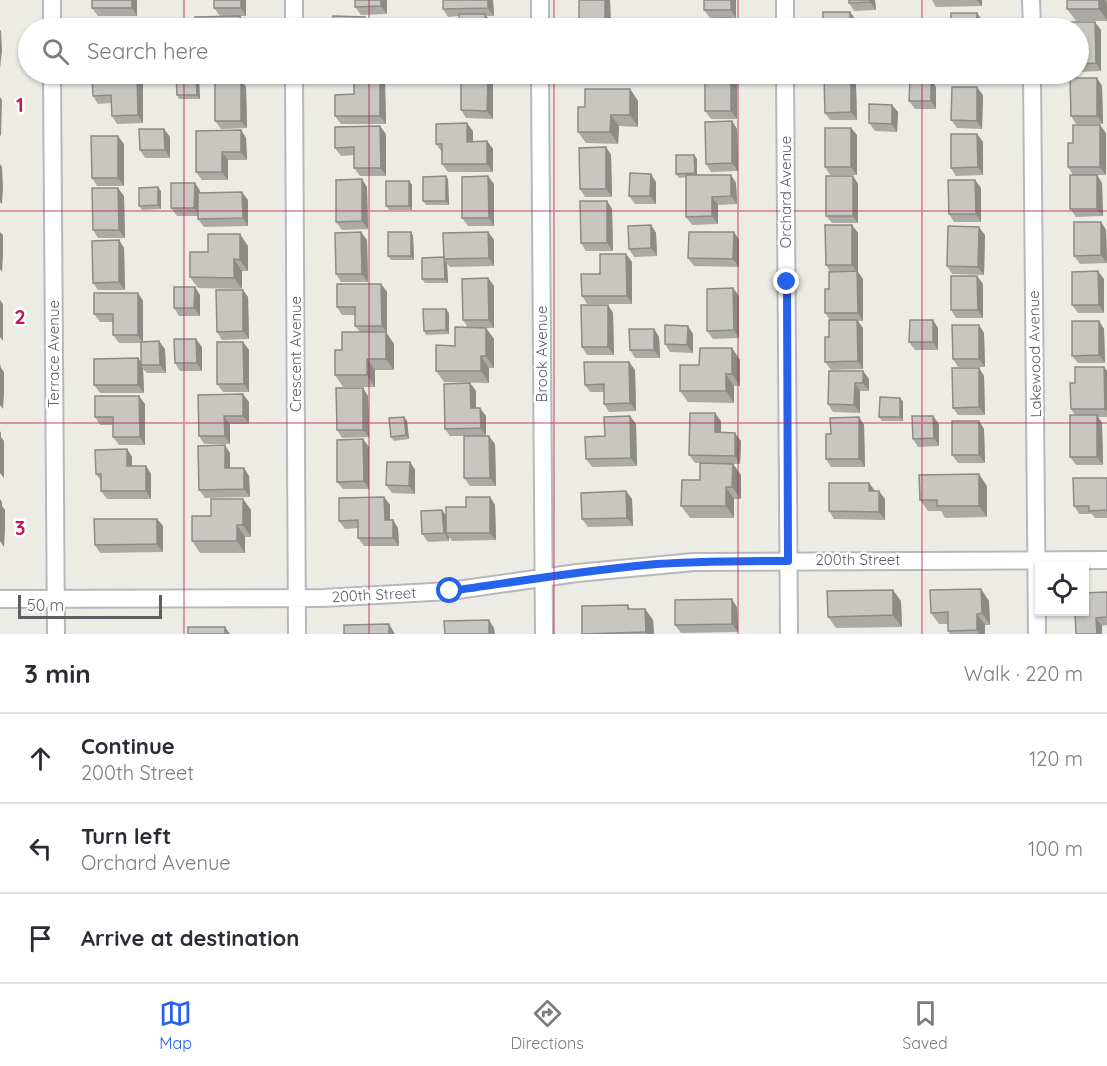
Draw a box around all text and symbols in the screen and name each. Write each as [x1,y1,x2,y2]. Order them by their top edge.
search box [18,18,1089,84]
icon: search [39,35,72,68]
text: Search here [87,37,208,65]
text: 1 [16,92,24,117]
street label: Orchard Avenue [776,136,795,248]
route end [773,268,799,294]
street label: Lakewood Avenue [1024,290,1045,418]
street label: Crescent Avenue [286,296,305,412]
street label: Terrace Avenue [44,300,63,408]
text: 2 [14,304,26,329]
street label: Brook Avenue [532,306,551,402]
text: 3 [15,515,25,540]
street label: 200th Street [816,550,900,569]
map controls [1035,562,1089,616]
button: locate [1035,562,1089,616]
route start [436,577,462,603]
street label: 200th Street [331,583,417,606]
scale bar [18,592,162,620]
text: 50 m [27,595,64,615]
text: 3 min [24,657,91,690]
text: Walk · 220 m [964,661,1083,686]
text: Continue [81,732,175,760]
icon: ahead [24,742,57,775]
text: 120 m [1029,746,1083,771]
text: 200th Street [81,760,194,785]
text: Turn left [81,822,171,850]
icon: left [24,832,57,865]
text: 100 m [1028,836,1083,861]
text: Orchard Avenue [81,850,231,875]
icon: arrive [24,922,57,955]
text: Arrive at destination [81,924,299,952]
tab: Map [159,997,192,1053]
tab: Directions [511,997,584,1053]
tab: Saved [902,997,948,1053]

